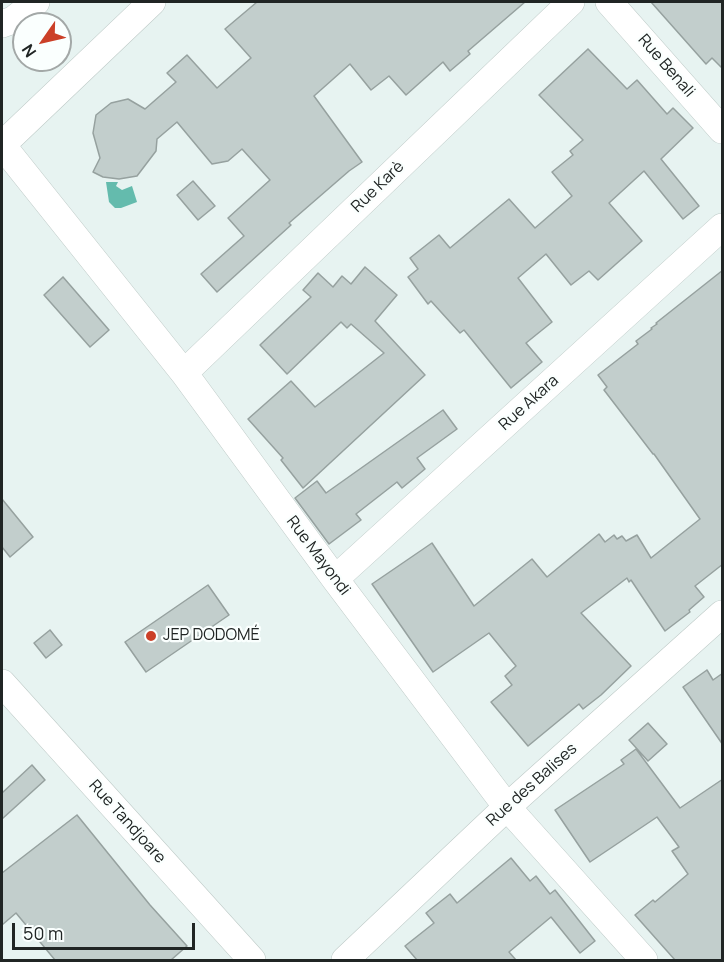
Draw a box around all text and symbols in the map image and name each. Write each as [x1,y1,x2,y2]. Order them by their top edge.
north arrow [12,12,72,72]
street label: Rue Benali [634,31,698,101]
text: N [16,40,41,62]
street label: Rue Karè [348,157,408,217]
street label: Rue Akara [495,371,563,435]
street label: Rue Mayondi [282,513,354,599]
place label: JEP DODOMÉ [163,626,260,646]
marker: JEP DODOMÉ [144,629,158,643]
street label: Rue des Balises [483,739,581,831]
street label: Rue Tandjoare [85,776,169,868]
scale bar [15,911,198,949]
text: 50 m [23,921,63,945]

